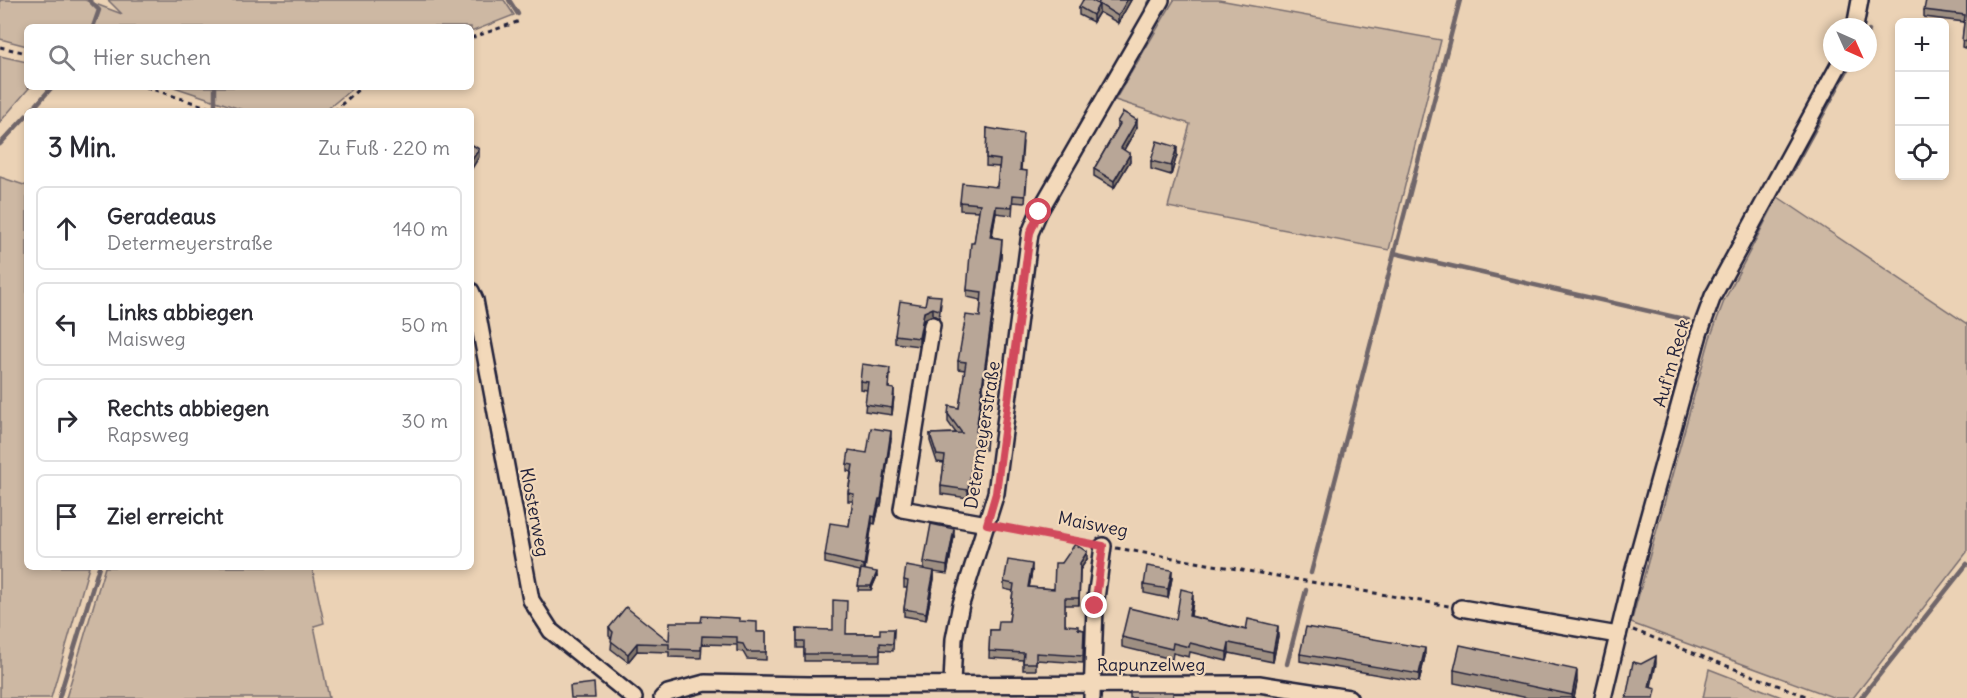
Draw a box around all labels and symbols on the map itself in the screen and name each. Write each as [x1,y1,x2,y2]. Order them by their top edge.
north arrow [1823,18,1877,72]
route start [1025,198,1051,224]
street label: Auf'm Reck [1647,316,1695,410]
street label: Determeyerstraße [959,359,1005,511]
street label: Klosterweg [515,465,555,559]
street label: Maisweg [1056,506,1130,542]
route end [1081,592,1107,618]
street label: Rapunzelweg [1097,653,1205,676]

